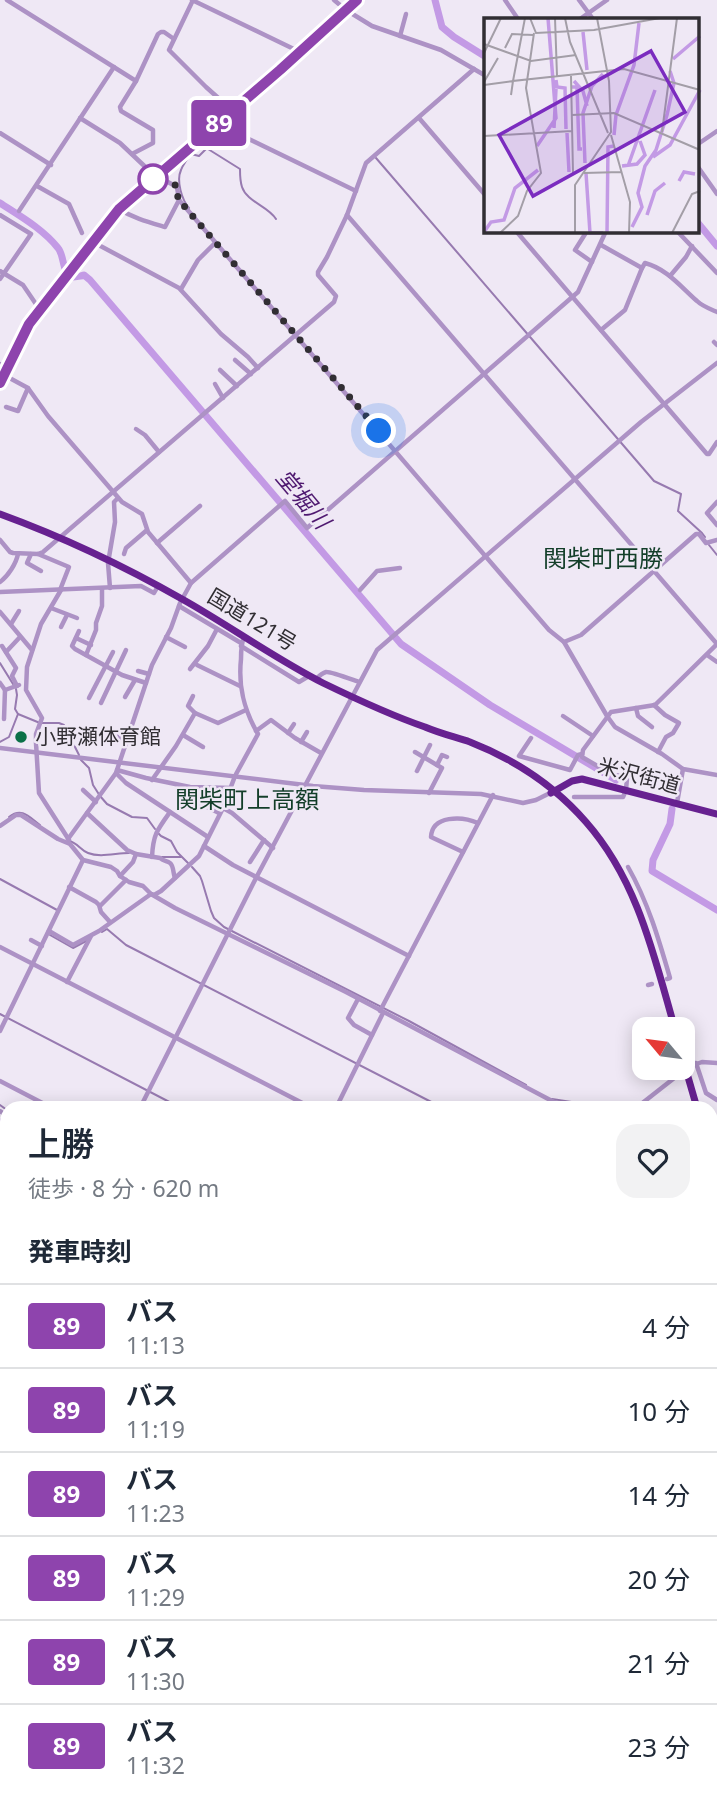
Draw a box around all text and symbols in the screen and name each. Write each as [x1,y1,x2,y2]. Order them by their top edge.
inset map [484,18,700,233]
line badge: 89 [188,100,250,146]
text: 89 [205,106,233,139]
unlabelled marker [138,164,168,194]
your location [361,413,396,448]
water label: 堂堀川 [269,462,340,537]
district label: 関柴町西勝 [543,541,663,574]
street label: 国道121号 [203,582,302,657]
place label: 小野瀬体育館 [35,722,161,750]
marker: 小野瀬体育館 [13,729,29,745]
street label: 米沢街道 [595,751,683,799]
district label: 関柴町上高額 [175,782,319,815]
north arrow [632,1017,695,1080]
map controls [632,1017,695,1080]
text: 上勝 [28,1121,94,1166]
button: heart [616,1124,690,1198]
text: 徒歩 · 8 分 · 620 m [28,1172,219,1204]
text: 発車時刻 [28,1233,132,1269]
text: バス [126,1293,178,1329]
text: 89 [53,1309,80,1342]
text: 4 分 [642,1309,690,1345]
text: 11:13 [126,1329,185,1361]
text: バス [126,1377,178,1413]
text: 89 [53,1393,80,1426]
text: 10 分 [627,1393,690,1429]
text: 11:19 [126,1413,185,1445]
text: バス [126,1461,178,1497]
text: 89 [53,1477,80,1510]
text: 14 分 [627,1477,690,1513]
text: 11:23 [126,1497,185,1529]
text: バス [126,1545,178,1581]
text: 89 [53,1561,80,1594]
text: 20 分 [627,1561,690,1597]
text: 11:29 [126,1581,185,1613]
text: バス [126,1629,178,1665]
text: 89 [53,1645,80,1678]
text: 21 分 [627,1645,690,1681]
text: 11:30 [126,1665,185,1697]
text: バス [126,1713,178,1749]
text: 89 [53,1729,80,1762]
text: 23 分 [627,1729,690,1765]
text: 11:32 [126,1749,185,1781]

